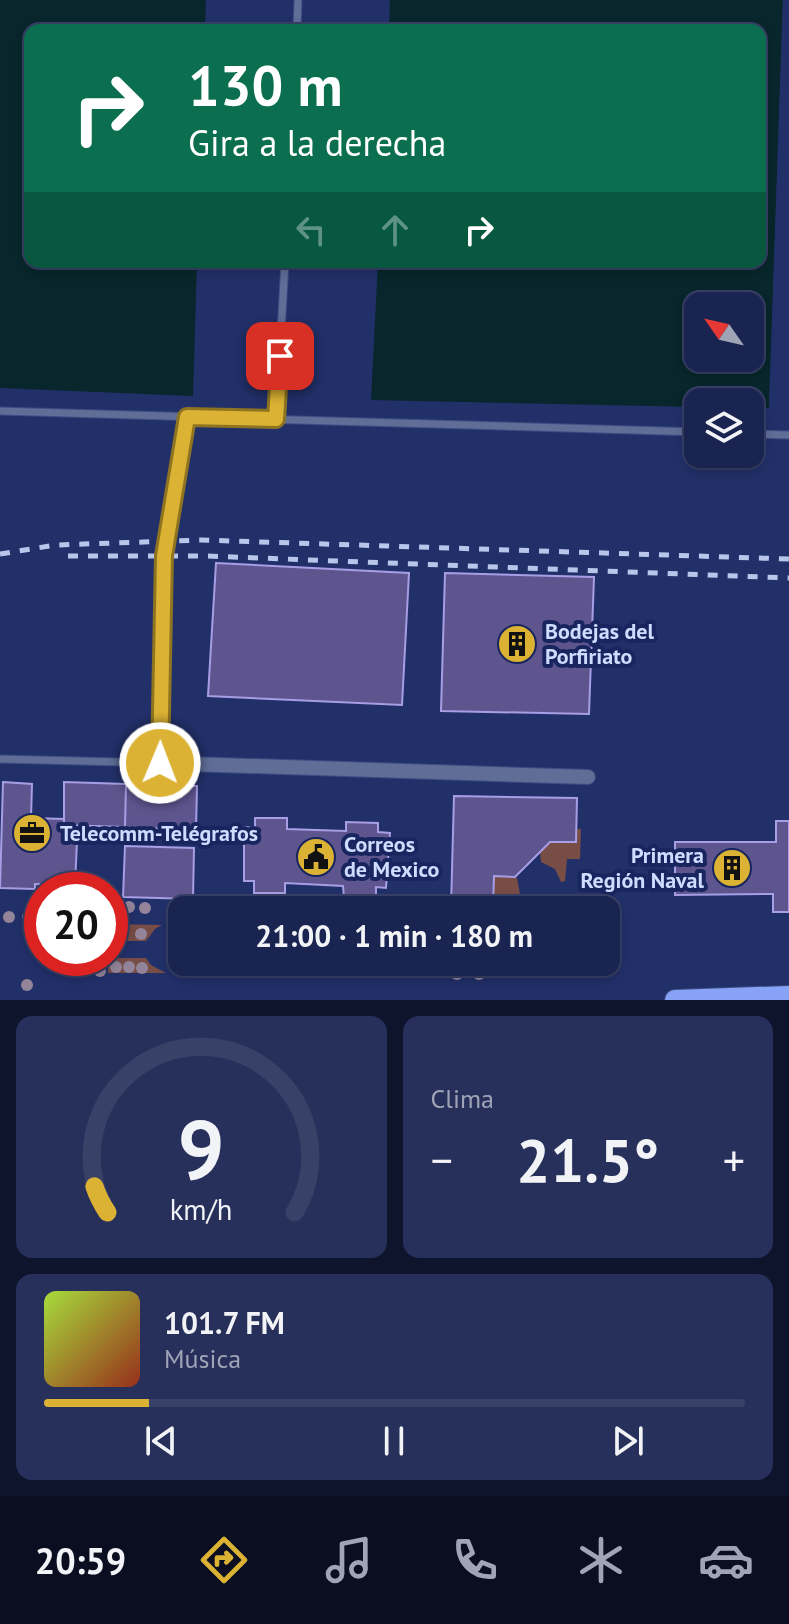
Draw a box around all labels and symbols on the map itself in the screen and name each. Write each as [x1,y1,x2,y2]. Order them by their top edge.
north arrow [684,292,764,372]
pin [246,322,314,390]
place label: Bodejas del Porfiriato [545,617,655,670]
building icon: Bodejas del Porfiriato [496,623,538,665]
position arrow [118,721,202,805]
office icon: Telecomm-Telégrafos [11,812,53,854]
place label: Telecomm-Telégrafos [60,819,258,847]
place label: Correos de Mexico [344,830,440,883]
public building icon: Correos de Mexico [295,836,337,878]
place label: Primera Región Naval [580,841,705,894]
building icon: Primera Región Naval [711,847,753,889]
speed limit sign: 20 [24,872,128,976]

